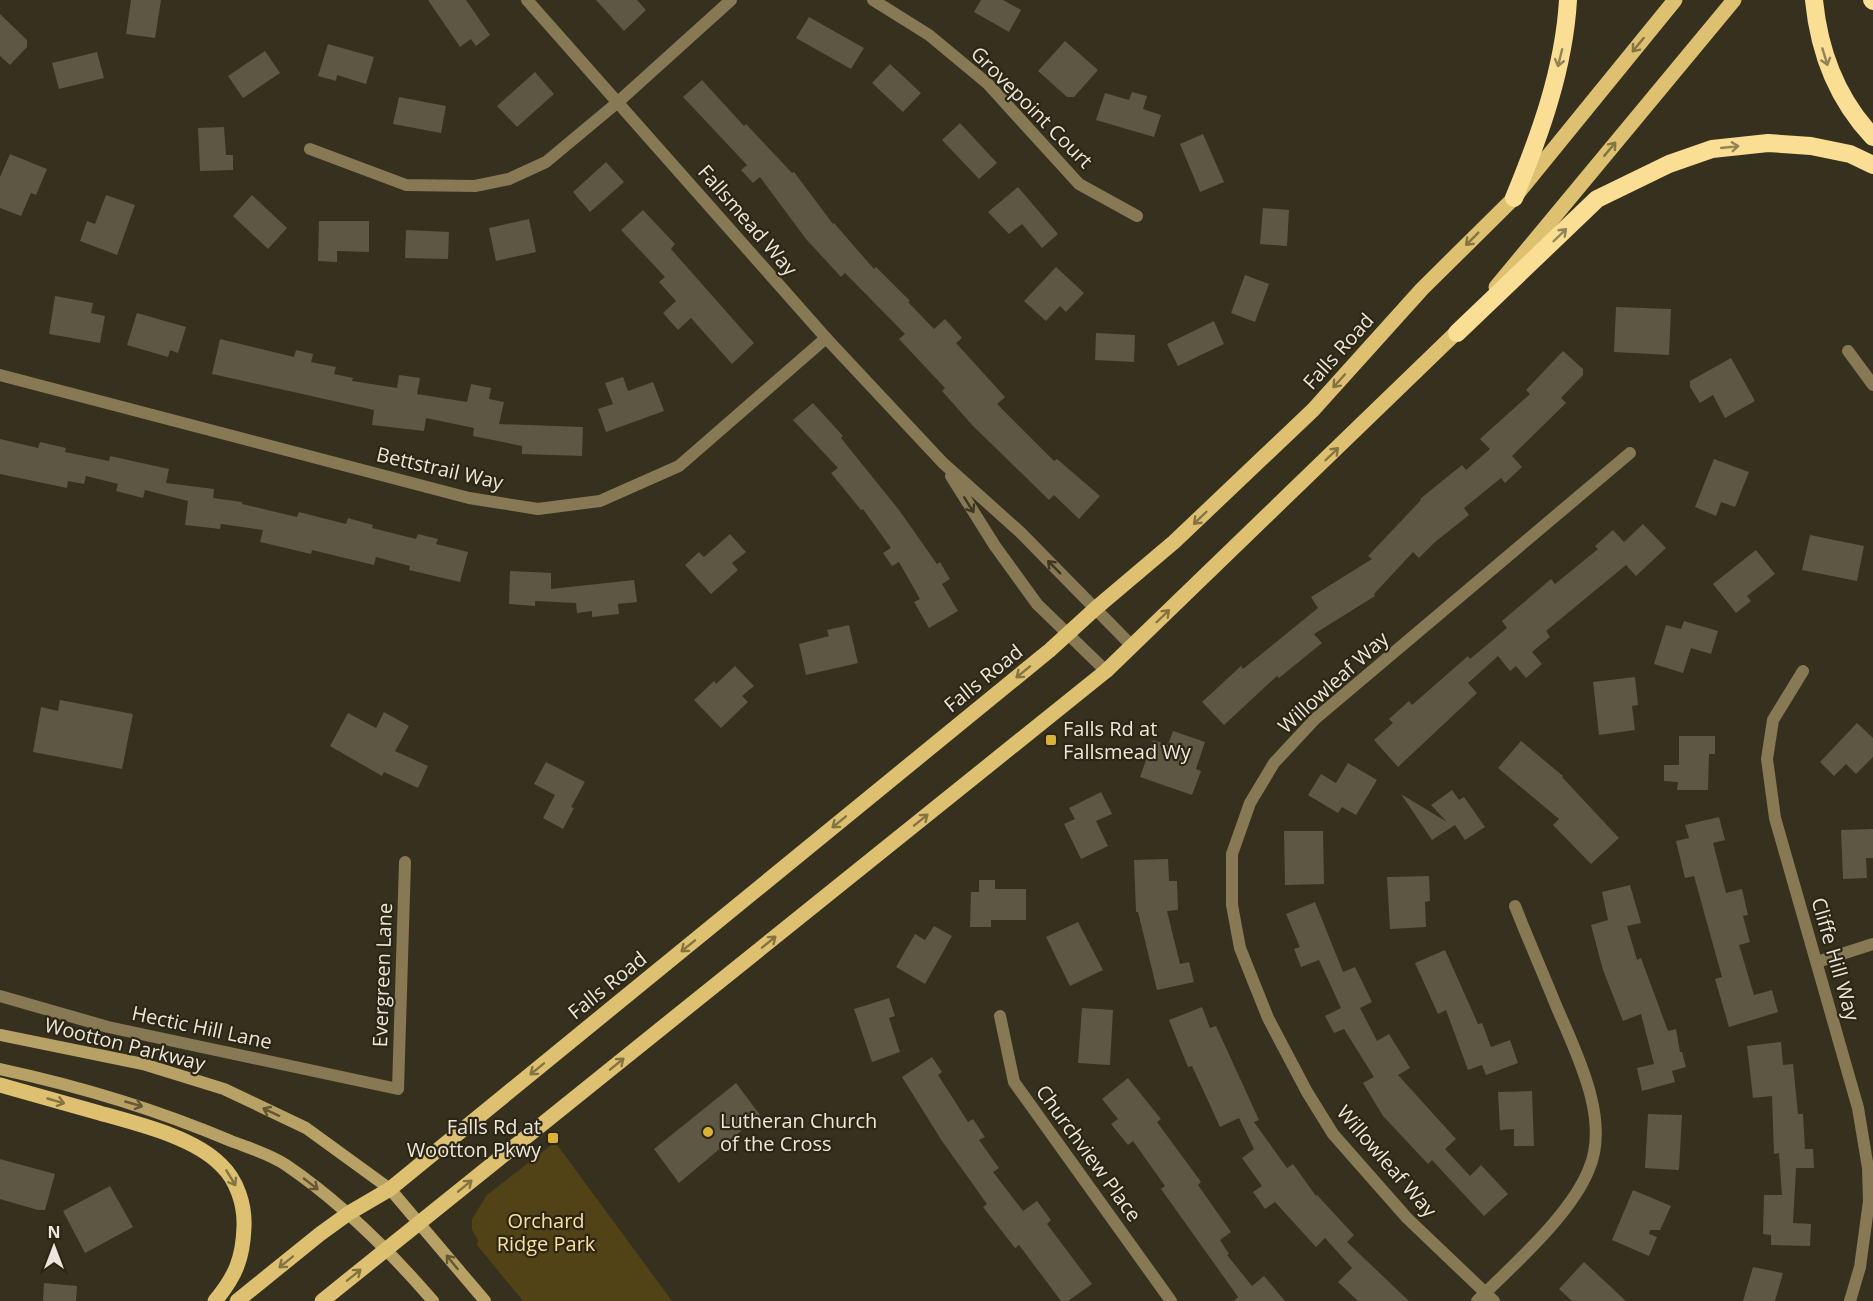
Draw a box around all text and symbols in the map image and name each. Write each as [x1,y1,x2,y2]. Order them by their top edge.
one-way arrow [1631,37,1645,52]
street label: Grovepoint Court [965,40,1099,174]
one-way arrow [1820,47,1831,66]
one-way arrow [1554,48,1566,67]
one-way arrow [1604,141,1617,157]
one-way arrow [1719,141,1739,152]
street label: Fallsmead Way [692,159,804,282]
one-way arrow [1552,228,1567,242]
one-way arrow [1465,231,1479,246]
street label: Falls Road [1297,307,1379,395]
one-way arrow [1332,373,1346,388]
street label: Bettstrail Way [374,440,507,496]
one-way arrow [1325,446,1340,461]
one-way arrow [962,496,975,513]
one-way arrow [1192,510,1207,525]
one-way arrow [1047,559,1062,574]
one-way arrow [1156,609,1171,623]
street label: Willowleaf Way [1272,624,1395,739]
street label: Falls Road [938,638,1028,718]
one-way arrow [1015,666,1031,679]
place label: Falls Rd at Fallsmead Wy [1063,715,1192,765]
marker: Falls Rd at Fallsmead Wy [1044,733,1058,747]
one-way arrow [913,813,929,826]
one-way arrow [831,816,847,829]
street label: Cliffe Hill Way [1805,894,1867,1025]
street label: Evergreen Lane [366,902,398,1048]
one-way arrow [761,935,777,948]
one-way arrow [680,939,696,952]
street label: Falls Road [562,945,652,1025]
street label: Hectic Hill Lane [129,999,275,1055]
street label: Wootton Parkway [42,1011,209,1077]
one-way arrow [609,1057,625,1070]
one-way arrow [530,1062,545,1076]
street label: Churchview Place [1030,1079,1148,1227]
one-way arrow [46,1096,65,1107]
one-way arrow [125,1099,144,1110]
street label: Willowleaf Way [1331,1099,1444,1223]
one-way arrow [263,1105,281,1117]
place label: Lutheran Church of the Cross [720,1107,877,1157]
place label: Falls Rd at Wootton Pkwy [407,1113,542,1163]
marker: Lutheran Church of the Cross [701,1125,715,1139]
marker: Falls Rd at Wootton Pkwy [546,1131,560,1145]
one-way arrow [225,1169,237,1186]
one-way arrow [303,1178,319,1191]
one-way arrow [457,1179,473,1192]
park label: Orchard Ridge Park [497,1207,596,1257]
north arrow [24,1217,84,1277]
text: N [47,1221,61,1243]
one-way arrow [278,1255,294,1268]
one-way arrow [445,1255,459,1270]
one-way arrow [346,1268,362,1281]

